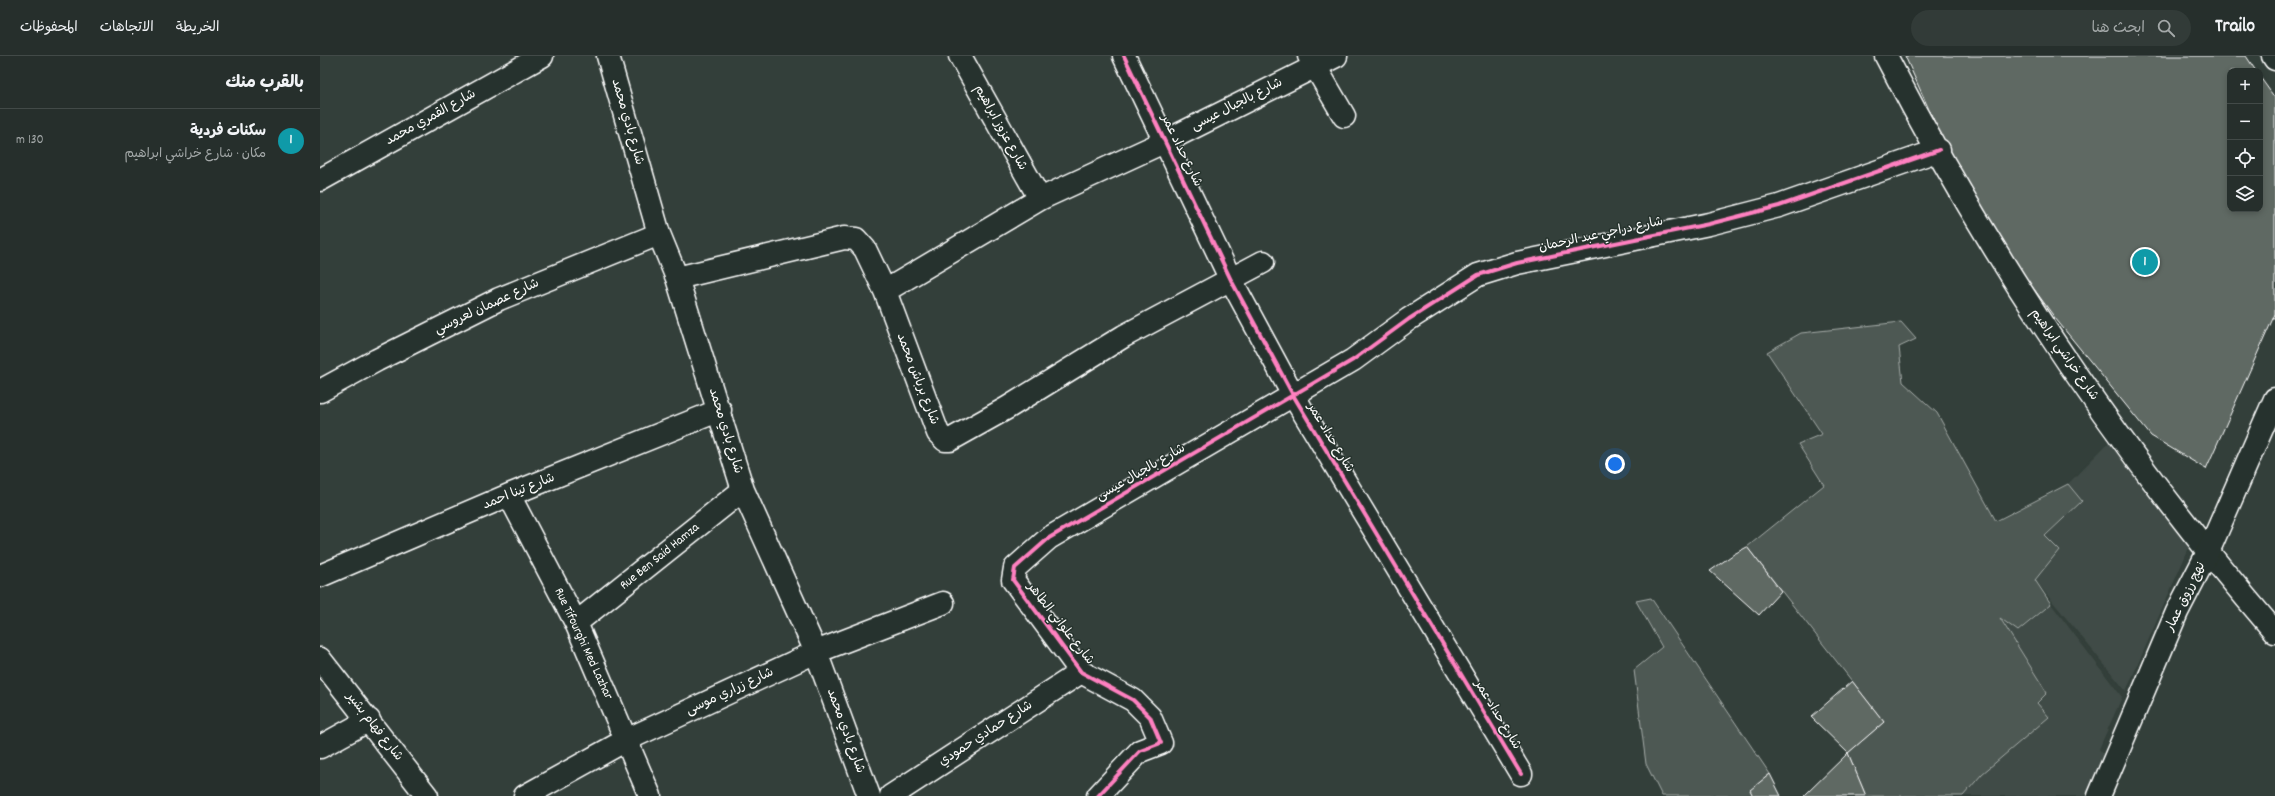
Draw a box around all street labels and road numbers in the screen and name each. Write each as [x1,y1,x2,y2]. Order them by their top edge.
street label: شارع بالجبال عيسى [1188,74,1286,136]
street label: شارع بادي محمد [606,77,648,167]
street label: شارع عزوز ابراهيم [969,82,1031,174]
street label: شارع القمري محمد [382,85,480,151]
street label: شارع حداد عمر [1155,111,1207,190]
street label: شارع دراجي عبد الرحمان [1537,213,1665,257]
street label: شارع عصمان لعروسي [431,274,543,340]
street label: شارع خراشي ابراهيم [2025,305,2103,405]
street label: شارع برباش محمد [891,330,943,428]
street label: شارع بادي محمد [703,386,747,476]
street label: شارع حداد عمر [1301,399,1358,477]
street label: شارع بالجبال عيسى [1093,440,1189,506]
street label: شارع تينا احمد [480,469,558,515]
street label: Rue Ben Said Hamza [616,518,705,595]
street label: نهج رزوق عمار [2161,559,2211,636]
street label: شارع علواني الطاهر [1021,578,1098,669]
street label: Rue Tifourghi Med Lazhar [549,585,617,703]
street label: شارع زراري موسى [683,663,777,721]
street label: شارع حداد عمر [1468,676,1525,754]
street label: شارع بادي محمد [821,686,869,776]
street label: شارع فهام بشير [340,688,407,766]
street label: شارع حمادي حمودي [935,696,1037,772]

